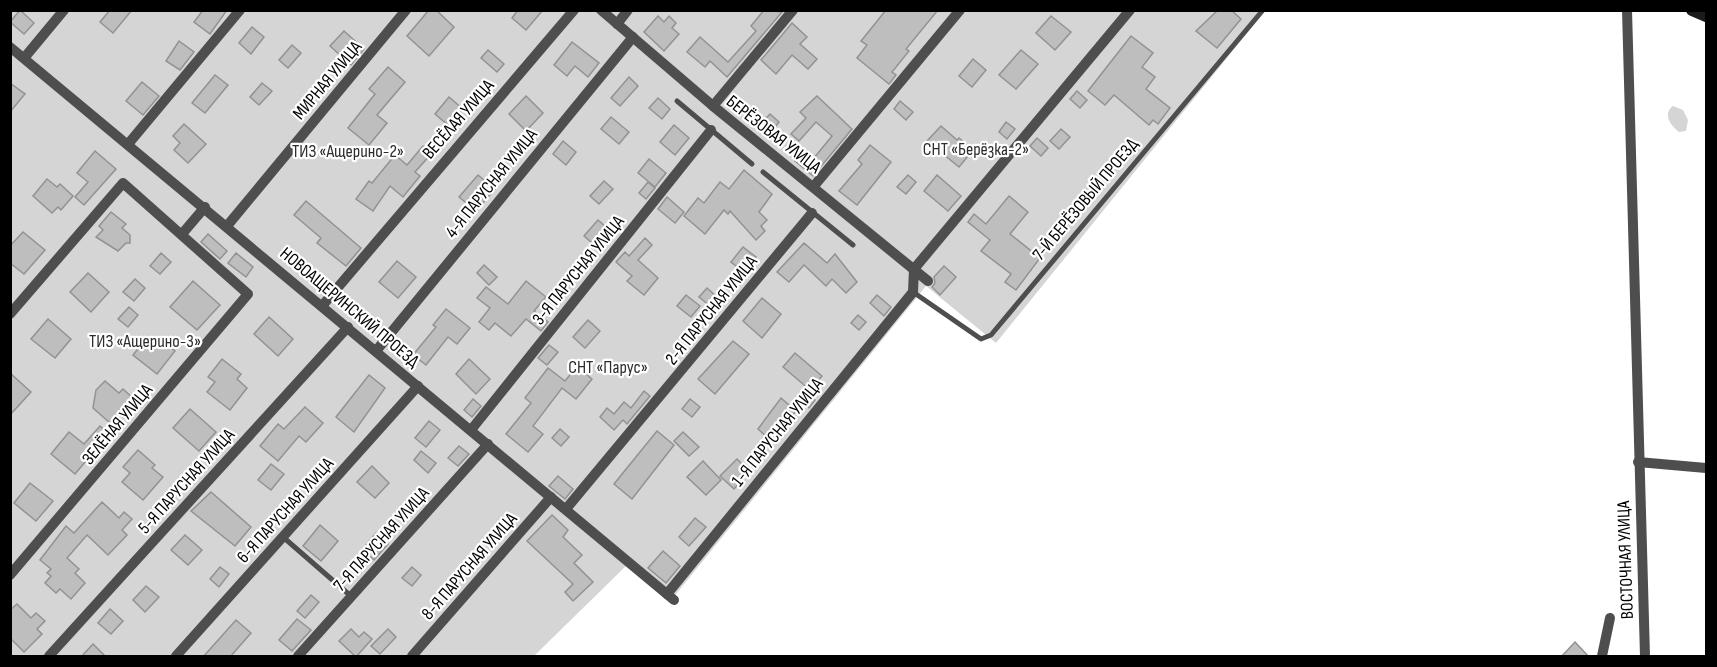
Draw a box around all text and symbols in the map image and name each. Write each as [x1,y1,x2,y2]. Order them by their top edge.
street label: МИРНАЯ УЛИЦА [289,37,366,124]
street label: ВЕСЁЛАЯ УЛИЦА [418,75,499,163]
street label: БЕРЁЗОВАЯ УЛИЦА [722,91,825,178]
street label: 4-Я ПАРУСНАЯ УЛИЦА [441,124,542,242]
street label: 7-Й БЕРЁЗОВЫЙ ПРОЕЗД [1028,134,1143,265]
park label: СНТ «Берёзка-2» [923,139,1029,160]
park label: ТИЗ «Ащерино-2» [292,141,404,162]
street label: 3-Я ПАРУСНАЯ УЛИЦА [528,211,629,329]
street label: НОВОАЩЕРИНСКИЙ ПРОЕЗД [276,243,424,372]
street label: 2-Я ПАРУСНАЯ УЛИЦА [661,251,762,369]
park label: ТИЗ «Ащерино-3» [89,331,201,352]
park label: СНТ «Парус» [568,357,648,378]
street label: 1-Я ПАРУСНАЯ УЛИЦА [727,374,828,491]
street label: ЗЕЛЁНАЯ УЛИЦА [78,380,157,469]
street label: 5-Я ПАРУСНАЯ УЛИЦА [134,424,239,538]
street label: 6-Я ПАРУСНАЯ УЛИЦА [233,453,338,567]
street label: 7-Я ПАРУСНАЯ УЛИЦА [329,483,434,596]
street label: ВОСТОЧНАЯ УЛИЦА [1613,500,1638,619]
street label: 8-Я ПАРУСНАЯ УЛИЦА [417,508,522,624]

